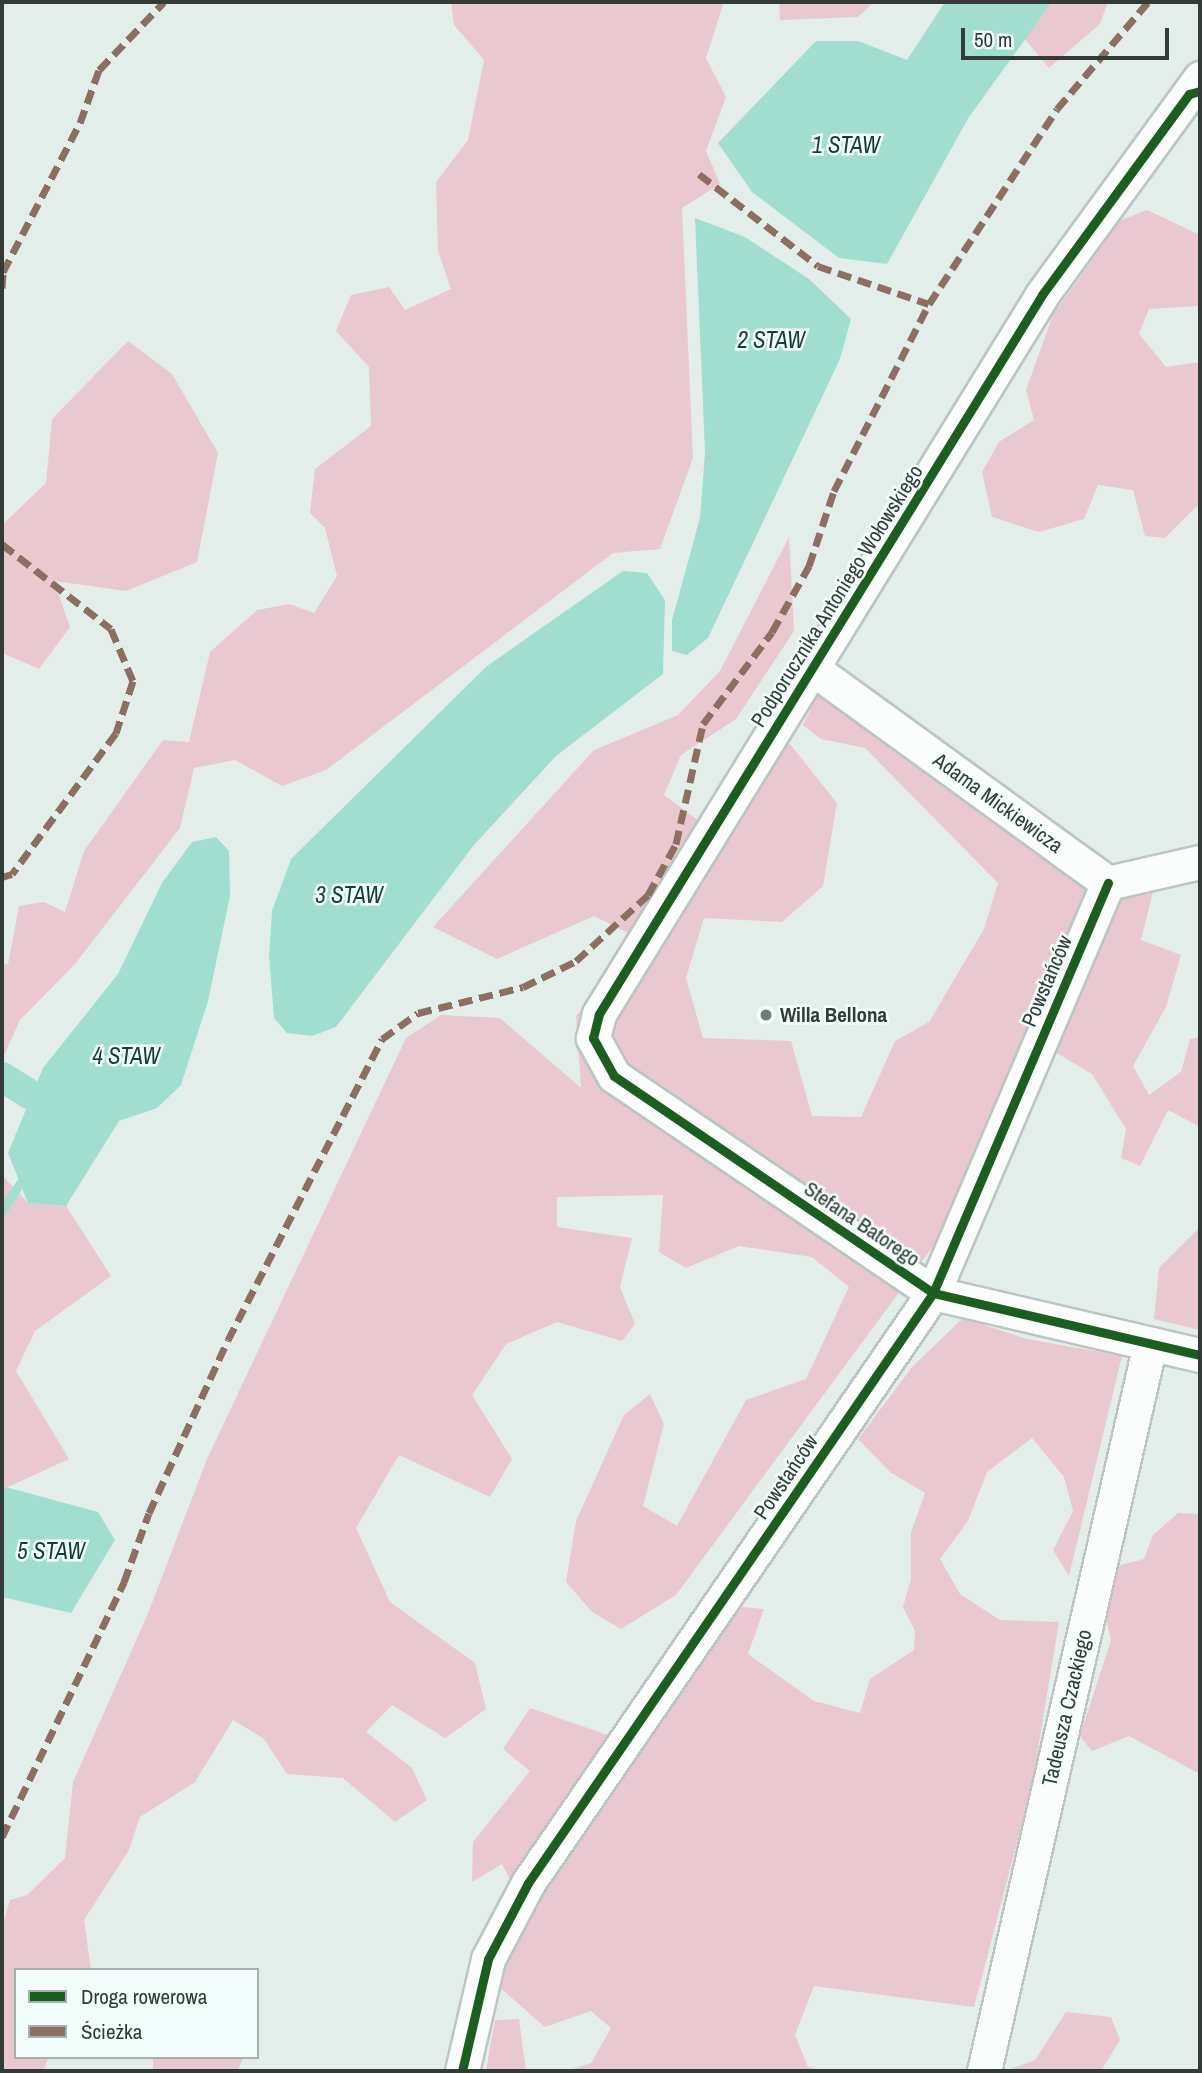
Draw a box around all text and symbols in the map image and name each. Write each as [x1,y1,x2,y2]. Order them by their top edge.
scale bar [964,14,1172,58]
text: 50 m [974,25,1012,54]
water label: 1 STAW [812,131,880,159]
water label: 2 STAW [737,326,805,354]
street label: Podporucznika Antoniego Wołowskiego [745,460,929,732]
street label: Adama Mickiewicza [928,748,1068,858]
water label: 3 STAW [315,881,383,909]
street label: Powstańców [1017,932,1077,1030]
place label: Willa Bellona [780,1002,887,1028]
marker: Willa Bellona [758,1007,774,1023]
water label: 4 STAW [92,1042,160,1070]
street label: Stefana Batorego [799,1176,925,1272]
street label: Powstańców [749,1430,823,1524]
water label: 5 STAW [17,1537,85,1565]
street label: Tadeusza Czackiego [1037,1627,1097,1789]
legend [14,1968,259,2059]
text: Droga rowerowa [81,1982,207,2011]
text: Ścieżka [81,2017,142,2046]

